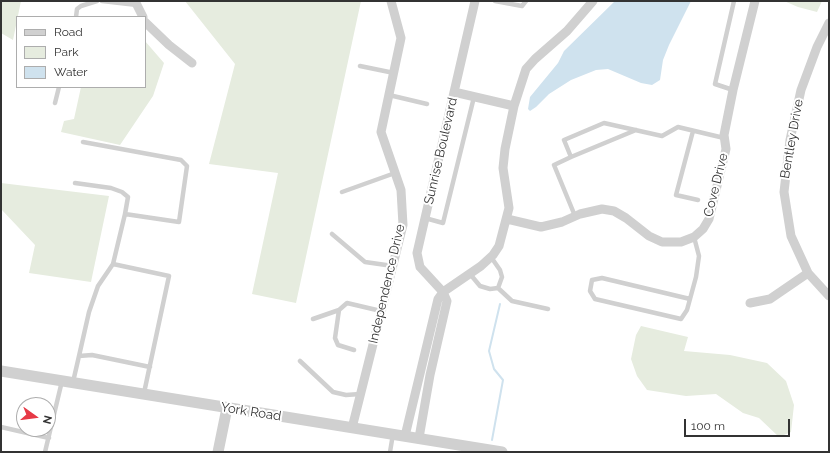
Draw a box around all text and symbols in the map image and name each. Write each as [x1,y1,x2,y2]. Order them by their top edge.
legend [16,16,146,88]
text: Road [54,25,83,39]
text: Park [54,45,79,59]
text: Water [54,65,88,79]
street label: Sunrise Boulevard [421,96,461,206]
street label: Bentley Drive [777,98,807,180]
street label: Cove Drive [701,152,731,218]
street label: Independence Drive [366,223,408,345]
north arrow [16,397,56,437]
street label: York Road [220,400,282,424]
scale bar [686,411,792,437]
text: N [40,414,54,425]
text: 100 m [691,419,725,433]

